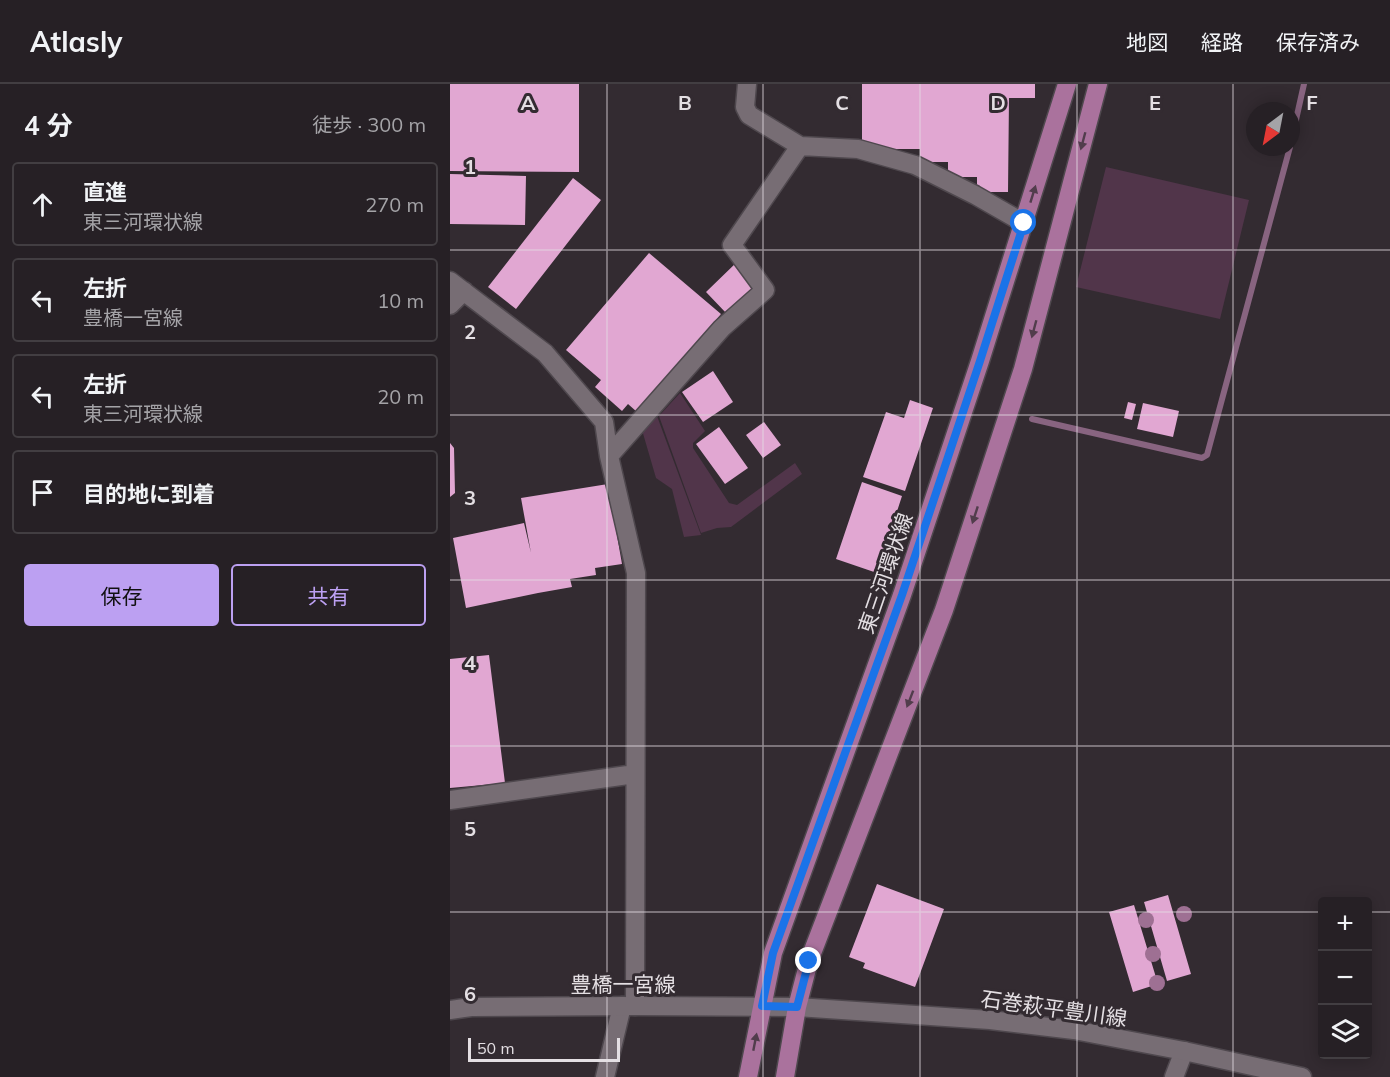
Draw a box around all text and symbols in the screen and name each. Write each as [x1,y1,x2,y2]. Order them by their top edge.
text: Atlasly [30,24,122,59]
text: 地図 [1126,29,1168,55]
text: 経路 [1201,29,1243,55]
text: 保存済み [1276,29,1360,55]
text: A [521,90,536,115]
text: B [678,90,692,115]
text: C [835,90,849,115]
text: D [990,90,1006,115]
text: E [1149,90,1161,115]
text: F [1306,90,1318,115]
north arrow [1246,102,1300,156]
text: 4 分 [24,109,73,142]
text: 徒歩 · 300 m [312,112,426,137]
one-way arrow [1078,131,1088,150]
text: 1 [464,154,476,179]
text: 直進 [83,178,127,206]
one-way arrow [1028,185,1038,203]
icon: ahead [26,188,59,221]
text: 270 m [365,192,424,217]
text: 東三河環状線 [83,209,203,234]
route start [1010,209,1036,235]
text: 左折 [83,274,127,302]
icon: left [26,284,59,317]
text: 10 m [377,288,424,313]
text: 豊橋一宮線 [83,305,183,330]
text: 2 [464,319,476,344]
one-way arrow [1028,320,1038,338]
text: 左折 [83,370,127,398]
icon: left [26,380,59,413]
text: 20 m [377,384,424,409]
text: 東三河環状線 [83,401,203,426]
icon: arrive [26,476,59,509]
text: 目的地に到着 [83,480,215,508]
text: 3 [464,485,476,510]
one-way arrow [970,506,979,524]
street label: 東三河環状線 [852,509,918,637]
button: 保存 [24,564,219,626]
button: 共有 [231,564,426,626]
text: 4 [464,650,476,675]
one-way arrow [904,690,914,708]
text: 5 [464,816,476,841]
map controls [1318,897,1372,1059]
button: + [1318,897,1372,951]
route end [795,947,821,973]
button: − [1318,951,1372,1005]
street label: 豊橋一宮線 [571,971,676,997]
text: 6 [464,981,476,1006]
street label: 石巻萩平豊川線 [979,985,1129,1031]
button: layers [1318,1005,1372,1059]
one-way arrow [751,1032,760,1051]
scale bar [468,1035,620,1062]
text: 50 m [477,1038,514,1058]

